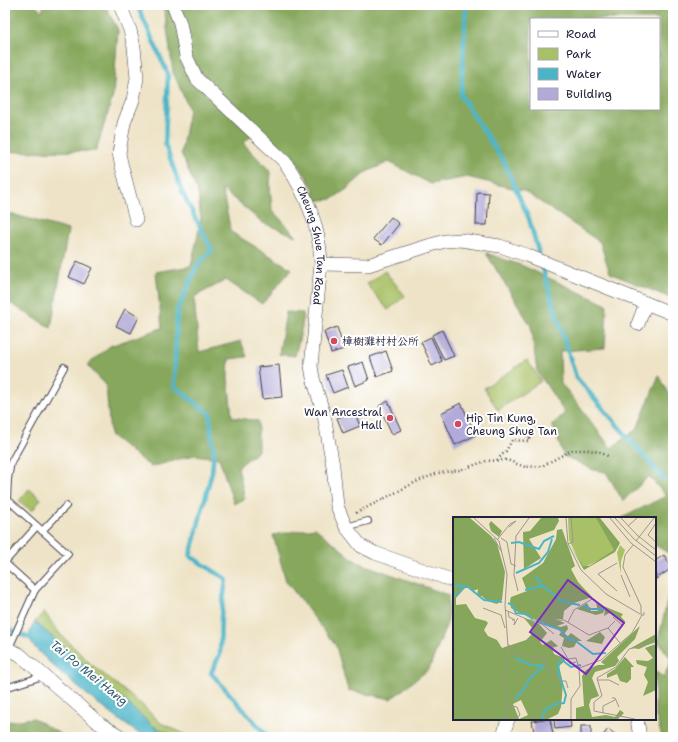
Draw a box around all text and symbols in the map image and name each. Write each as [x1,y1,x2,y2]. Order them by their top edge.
legend [530,18,660,110]
text: Road [566,26,597,42]
text: Park [566,46,592,62]
text: Water [566,66,602,82]
text: Building [566,86,612,102]
street label: Cheung Shue Tan Road [293,183,329,306]
place label: 樟樹灘村村公所 [342,334,419,349]
marker: 樟樹灘村村公所 [329,336,339,346]
place label: Wan Ancestral Hall [304,405,383,433]
place label: Hip Tin Kung, Cheung Shue Tan [466,411,557,439]
marker: Wan Ancestral Hall [385,413,395,423]
marker: Hip Tin Kung, Cheung Shue Tan [453,419,463,429]
inset map [453,517,656,720]
water label: Tai Po Mei Hang [47,637,131,709]

